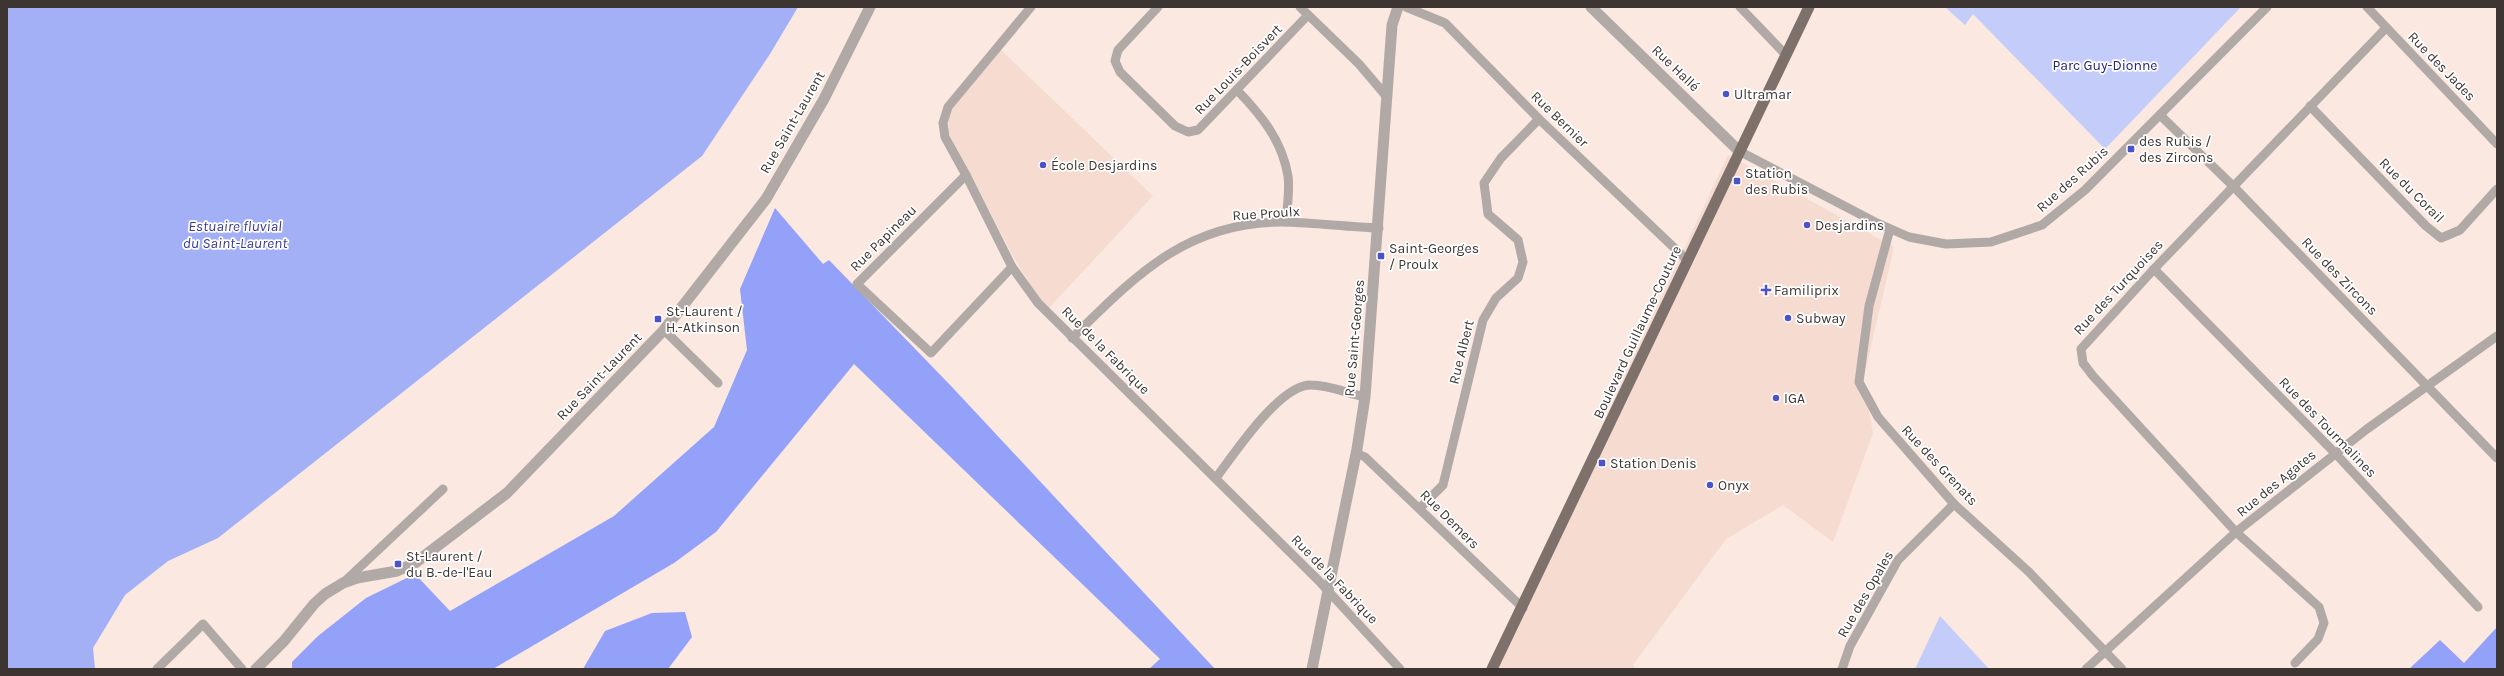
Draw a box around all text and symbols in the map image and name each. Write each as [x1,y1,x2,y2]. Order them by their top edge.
street label: Rue Louis-Boisvert [1191,21,1286,118]
street label: Rue des Jades [2404,28,2479,105]
street label: Rue Hallé [1648,42,1703,95]
park label: Parc Guy-Dionne [2052,57,2158,74]
street label: Rue Saint-Laurent [756,68,829,176]
place label: Ultramar [1734,86,1792,103]
street label: Rue Bernier [1527,88,1593,152]
marker: Ultramar [1721,89,1731,99]
place label: des Rubis / des Zircons [2139,133,2213,166]
street label: Rue des Rubis [2033,143,2112,216]
marker: des Rubis / des Zircons [2126,144,2136,154]
street label: Rue du Corail [2376,154,2448,226]
place label: École Desjardins [1051,156,1157,174]
marker: École Desjardins [1038,160,1048,170]
place label: Station des Rubis [1745,165,1808,198]
marker: Station des Rubis [1732,176,1742,186]
street label: Rue Papineau [847,202,920,275]
street label: Rue Proulx [1232,203,1300,224]
water label: Estuaire fluvial du Saint-Laurent [183,217,288,252]
place label: Desjardins [1815,217,1884,234]
marker: Desjardins [1802,220,1812,230]
street label: Rue des Zircons [2298,234,2381,319]
street label: Rue des Turquoises [2070,236,2167,338]
place label: Saint-Georges / Proulx [1389,240,1479,273]
street label: Boulevard Guillaume-Couture [1590,243,1685,421]
marker: Saint-Georges / Proulx [1376,251,1386,261]
street label: Rue Saint-Georges [1341,279,1368,397]
place label: Familiprix [1774,282,1839,299]
marker: Familiprix [1761,285,1771,295]
place label: St-Laurent / H.-Atkinson [666,303,743,336]
street label: Rue de la Fabrique [1058,303,1153,398]
place label: Subway [1796,310,1846,327]
marker: Subway [1783,313,1793,323]
marker: St-Laurent / H.-Atkinson [653,314,663,324]
street label: Rue Albert [1445,318,1478,386]
street label: Rue Saint-Laurent [553,329,645,424]
street label: Rue des Tourmalines [2275,374,2380,481]
place label: IGA [1784,390,1805,407]
marker: IGA [1771,393,1781,403]
street label: Rue des Grenats [1898,422,1981,509]
street label: Rue des Agates [2233,446,2319,521]
place label: Station Denis [1610,455,1697,472]
marker: Station Denis [1597,458,1607,468]
place label: Onyx [1718,477,1749,494]
marker: Onyx [1705,480,1715,490]
street label: Rue Demers [1417,486,1483,552]
street label: Rue de la Fabrique [1288,531,1382,627]
place label: St-Laurent / du B.-de-l'Eau [406,548,492,581]
street label: Rue des Opales [1834,548,1897,641]
marker: St-Laurent / du B.-de-l'Eau [393,559,403,569]

